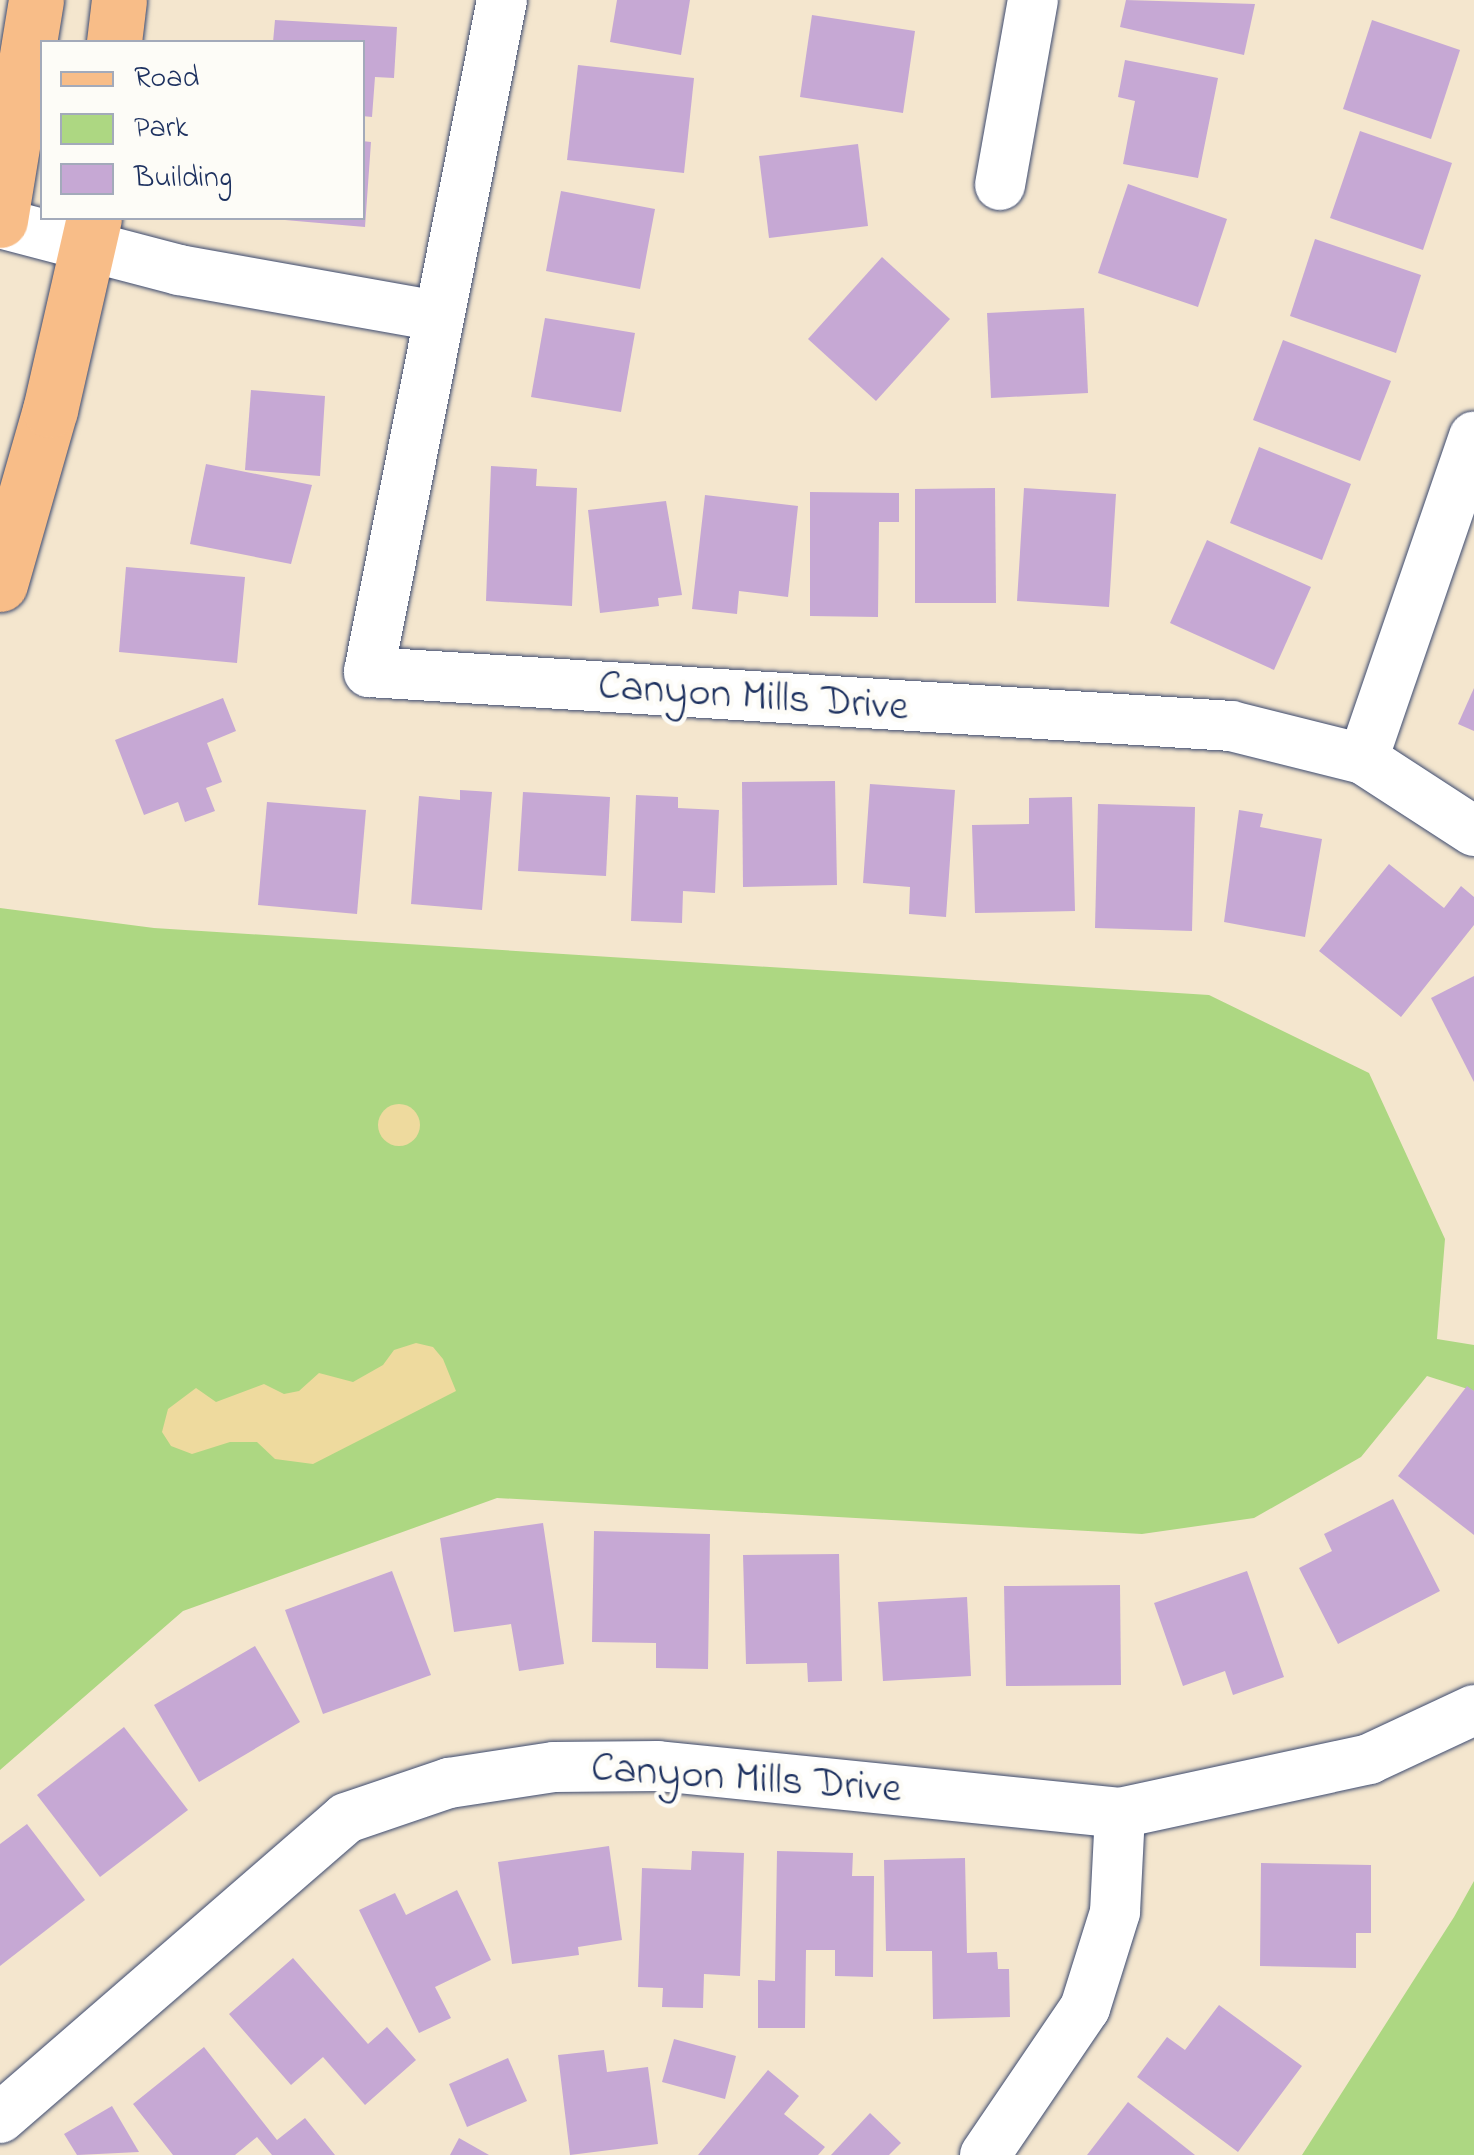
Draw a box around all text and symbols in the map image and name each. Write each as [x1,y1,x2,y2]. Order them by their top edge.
legend [40,40,365,220]
text: Road [134,57,199,101]
text: Park [134,107,188,151]
text: Building [134,157,232,201]
street label: Canyon Mills Drive [596,662,910,734]
street label: Canyon Mills Drive [589,1744,903,1816]

